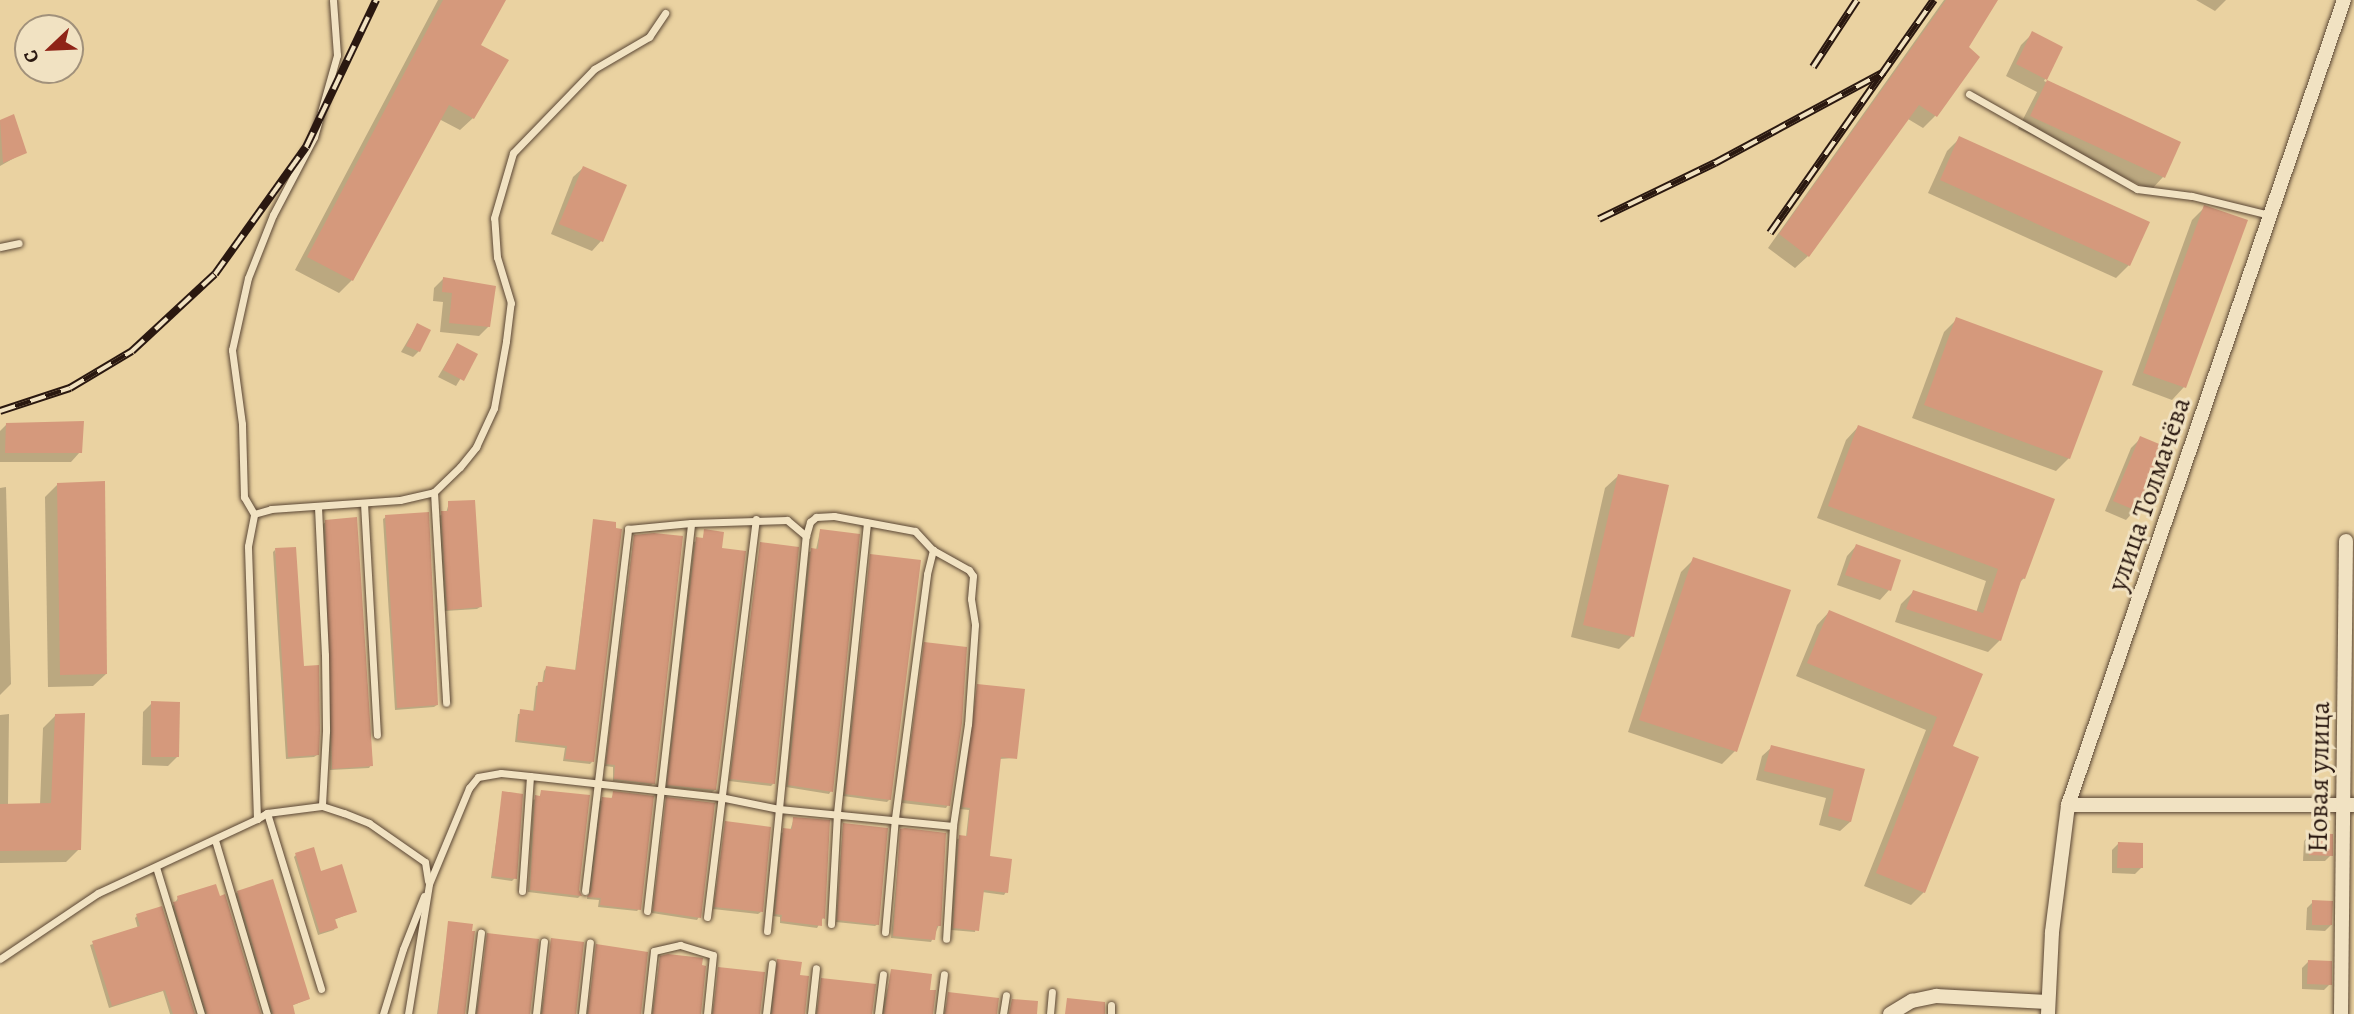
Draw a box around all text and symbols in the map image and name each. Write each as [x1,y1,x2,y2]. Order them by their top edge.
north arrow [14,14,84,84]
text: С [17,46,46,67]
street label: улица Толмачёва [2100,393,2198,595]
street label: Новая улица [2301,701,2337,853]

